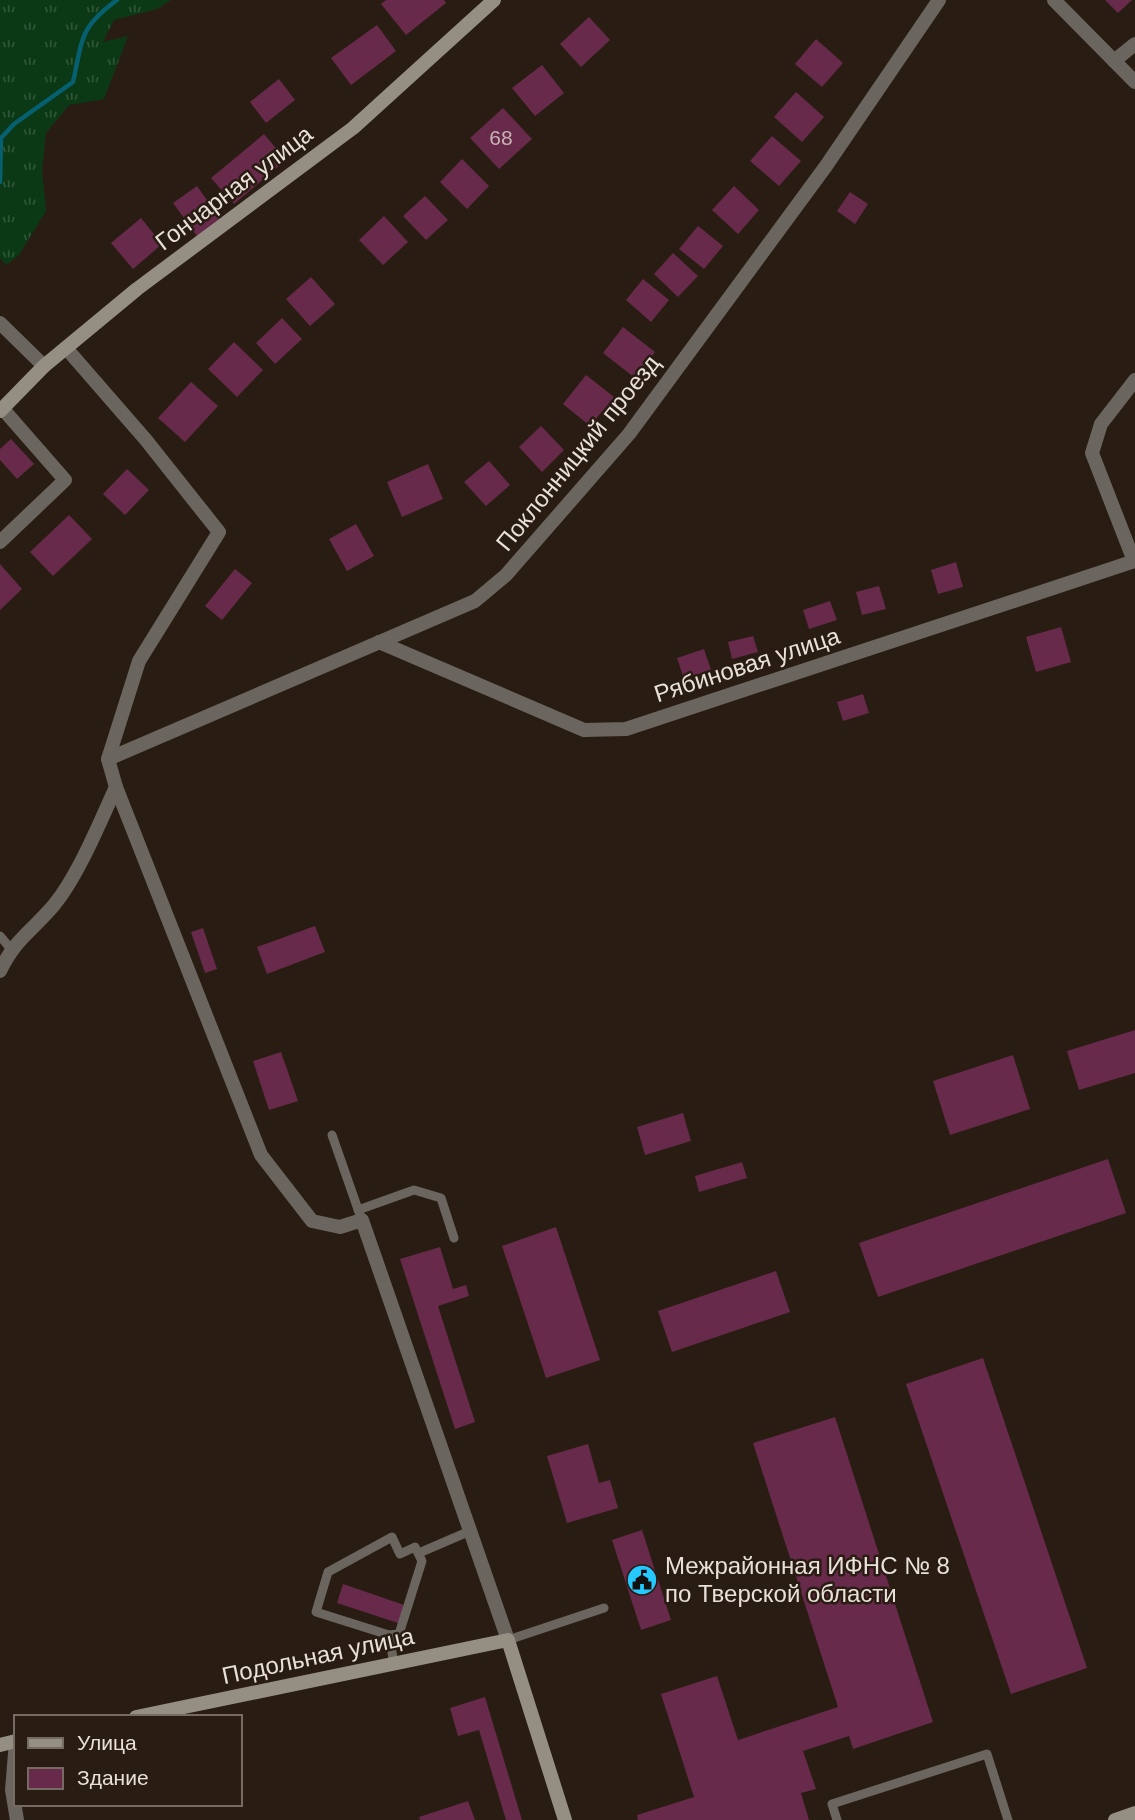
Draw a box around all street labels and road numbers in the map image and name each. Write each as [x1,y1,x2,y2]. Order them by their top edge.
street label: Гончарная улица [150,119,318,255]
street label: Поклонницкий проезд [490,350,665,556]
street label: Рябиновая улица [651,622,844,707]
street label: Подольная улица [219,1622,417,1689]

